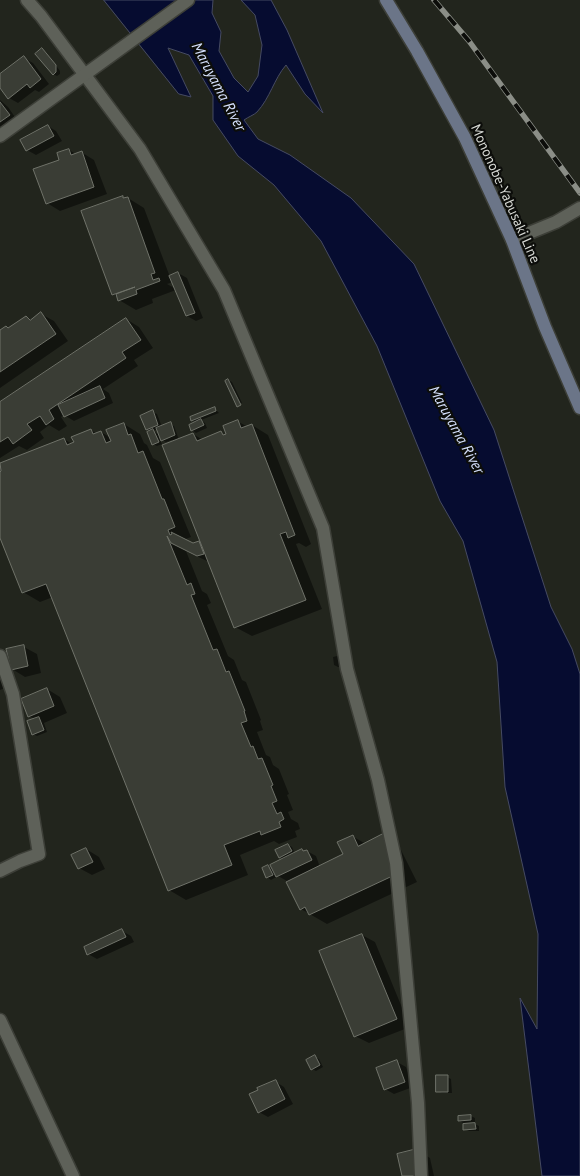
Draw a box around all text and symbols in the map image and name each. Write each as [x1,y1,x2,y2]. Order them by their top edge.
water label: Maruyama River [187,40,249,134]
street label: Mononobe-Yabusaki Line [467,122,543,266]
water label: Maruyama River [424,383,488,477]

